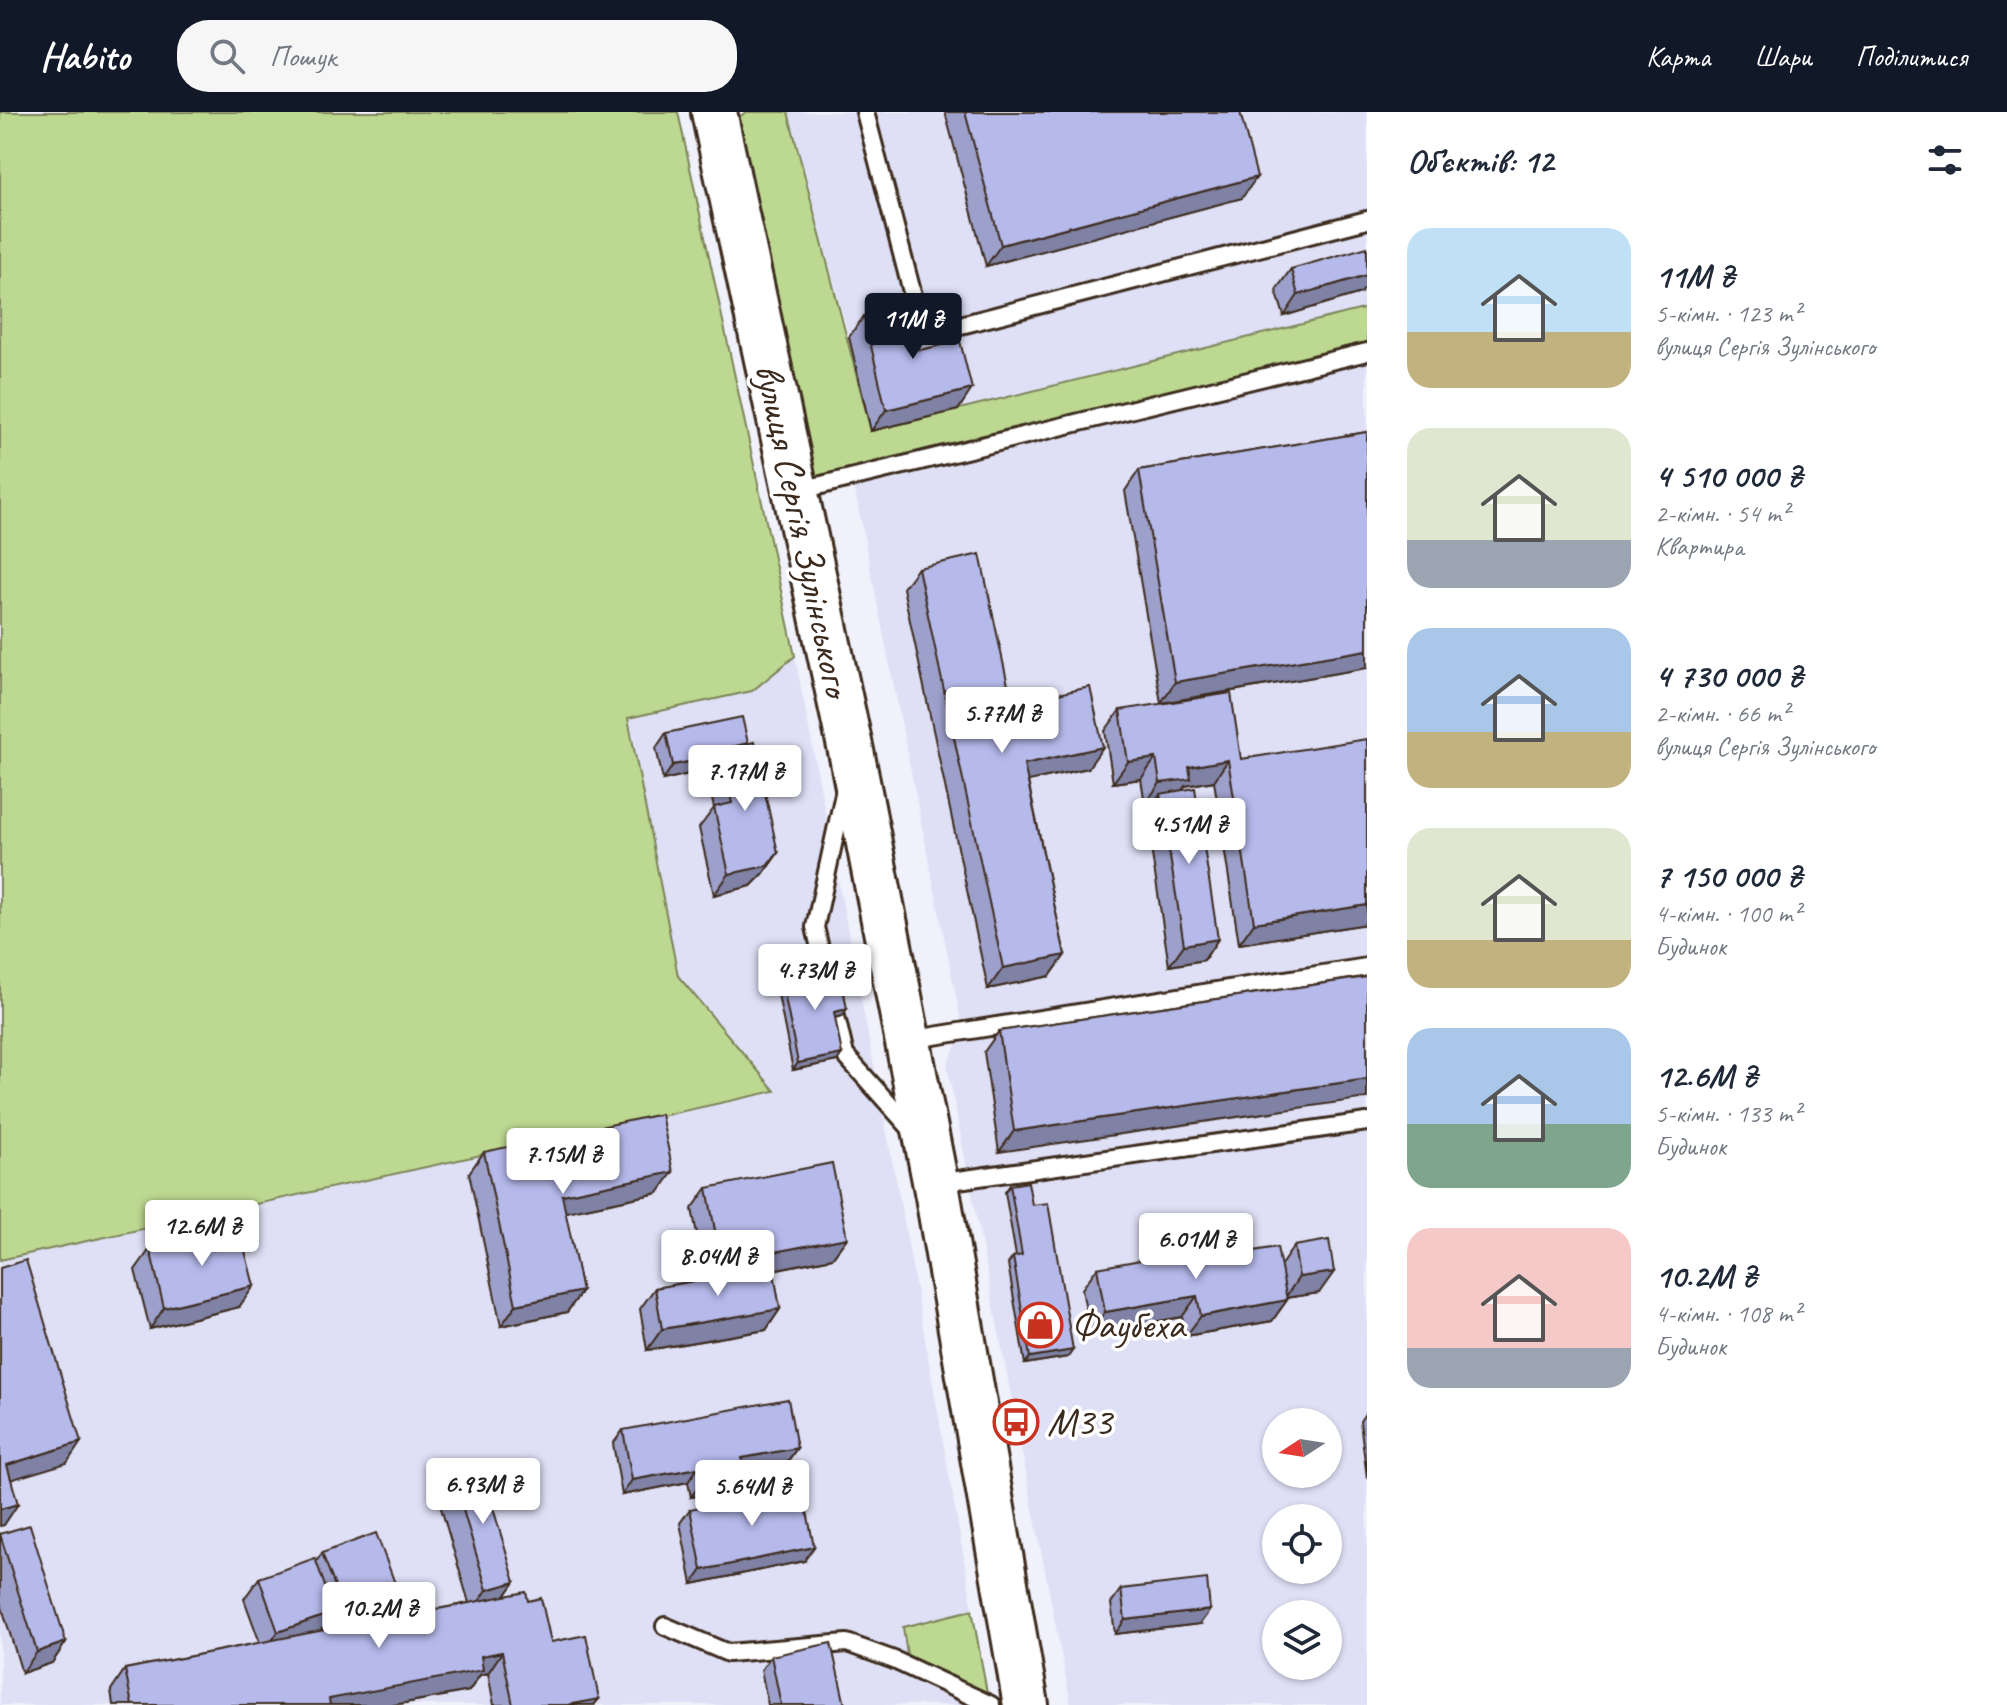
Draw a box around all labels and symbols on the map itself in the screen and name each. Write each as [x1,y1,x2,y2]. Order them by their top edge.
pin: 11M ₴ [857,293,969,361]
street label: вулиця Сергія Зулінського [743,359,863,705]
pin: 5.77M ₴ [928,687,1076,755]
pin: 7.17M ₴ [671,745,819,813]
pin: 4.51M ₴ [1115,798,1263,866]
pin: 4.73M ₴ [741,944,889,1012]
pin: 7.15M ₴ [489,1128,637,1196]
pin: 12.6M ₴ [128,1200,276,1268]
pin: 6.01M ₴ [1122,1213,1270,1281]
pin: 8.04M ₴ [644,1230,792,1298]
place label: Фаубеха [1071,1300,1187,1350]
shop icon: Фаубеха [1016,1301,1064,1349]
place label: М33 [1047,1397,1115,1447]
bus stop icon: М33 [992,1398,1040,1446]
north arrow [1262,1408,1342,1488]
pin: 6.93M ₴ [409,1458,557,1526]
pin: 5.64M ₴ [678,1460,826,1528]
pin: 10.2M ₴ [305,1582,453,1650]

